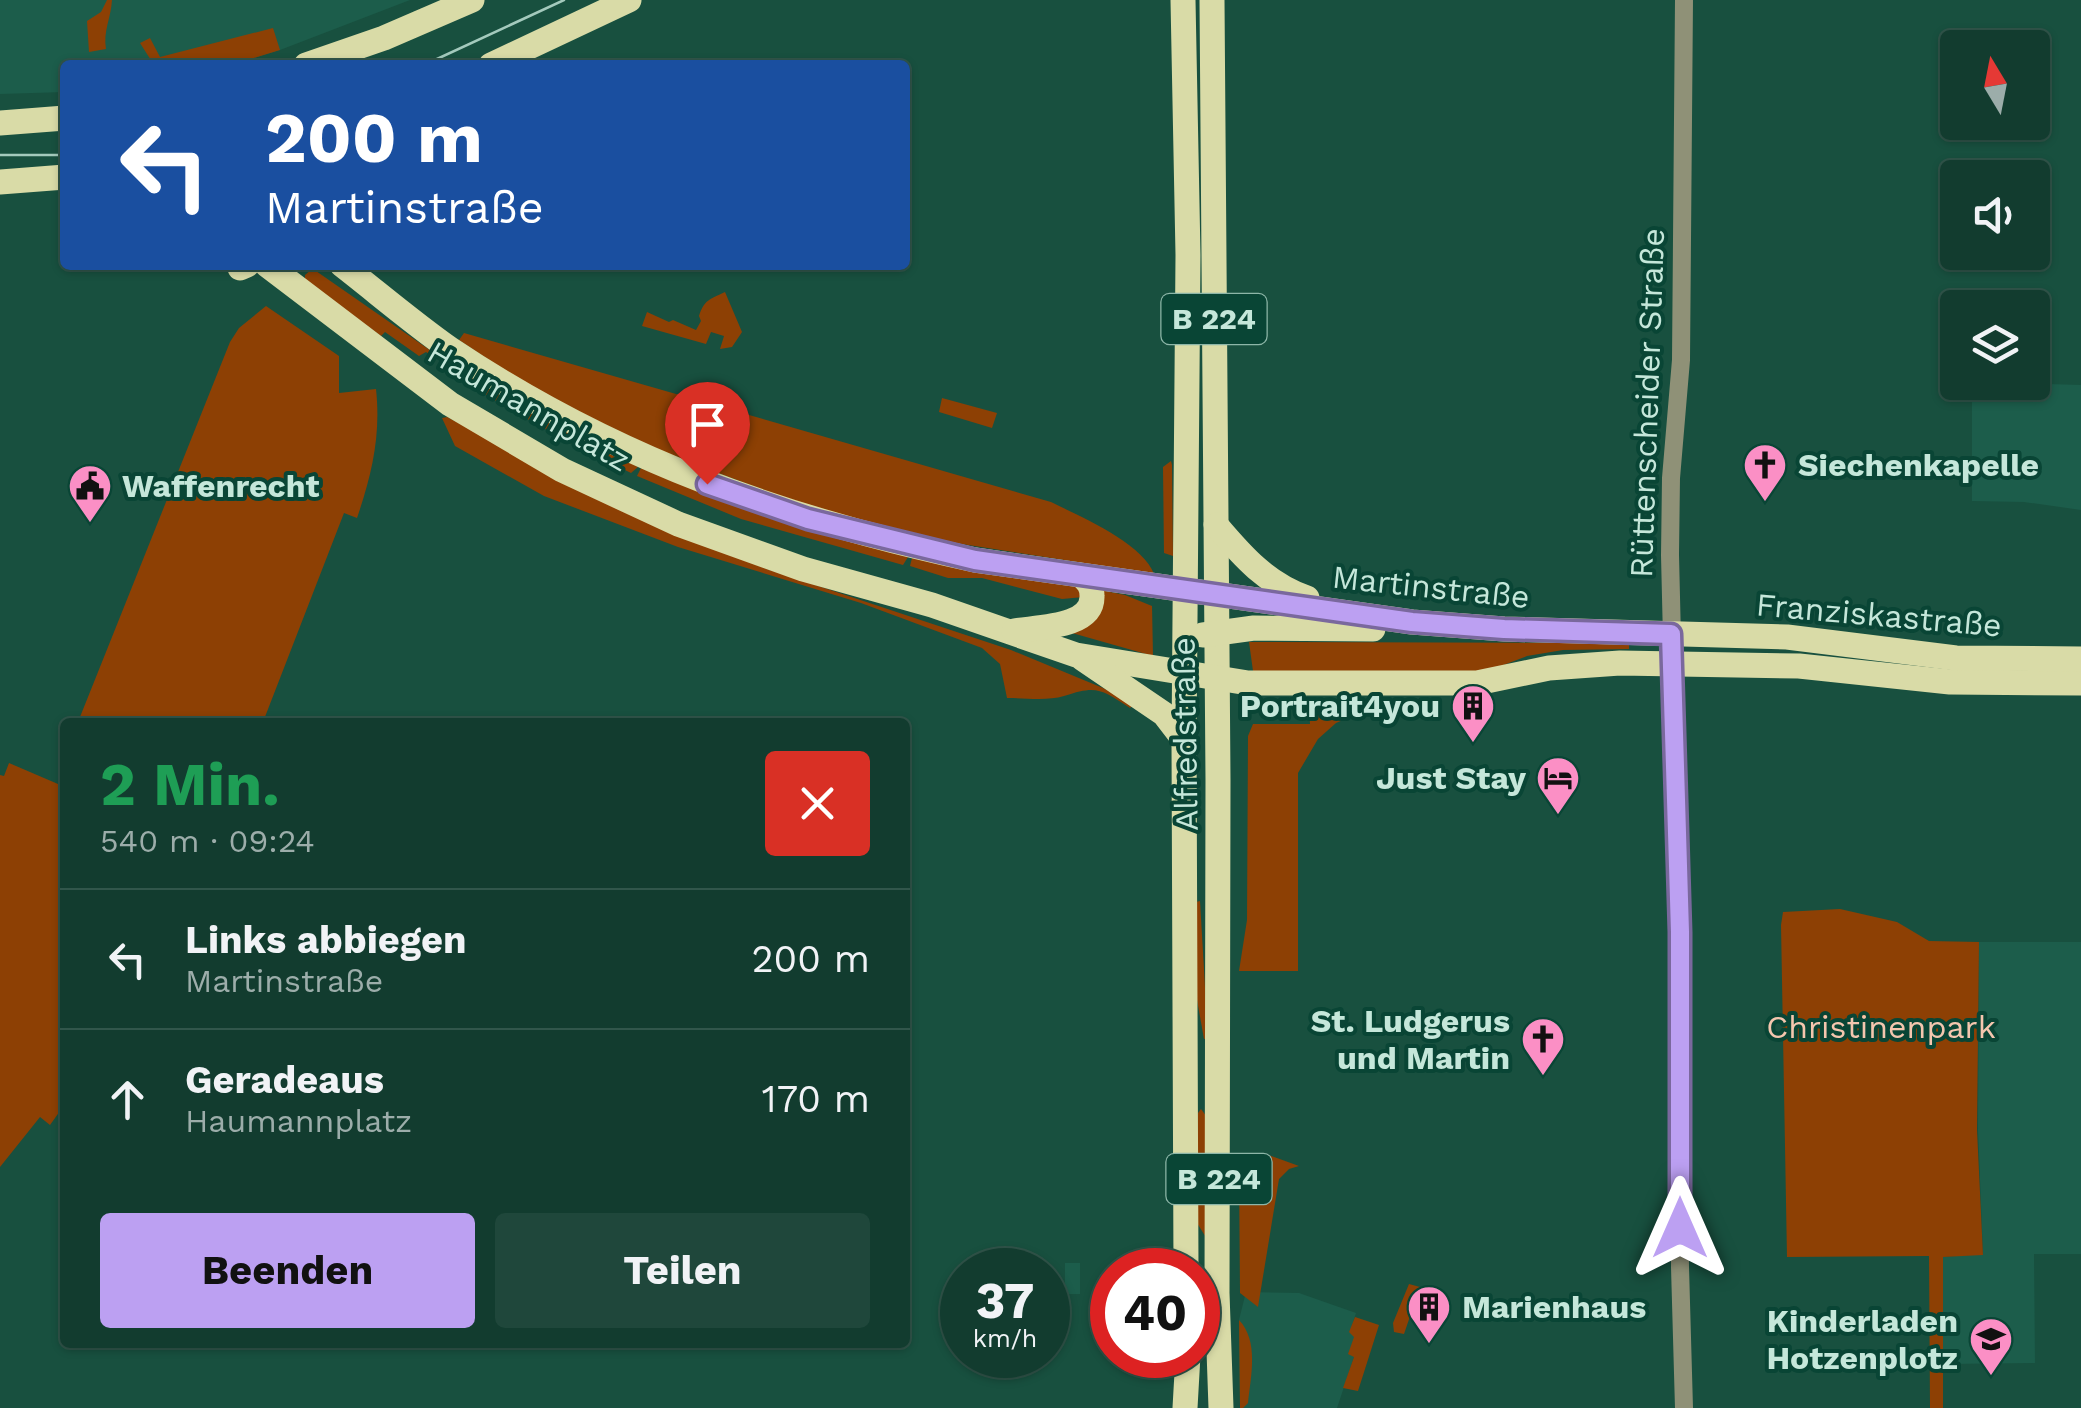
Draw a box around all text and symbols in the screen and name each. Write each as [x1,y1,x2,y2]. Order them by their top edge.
north arrow [1940,30,2050,140]
map controls [1940,30,2050,400]
text: 200 m [265,97,483,179]
icon: left [100,100,230,230]
button: sound [1940,160,2050,270]
text: Martinstraße [265,181,544,234]
street label: Rüttenscheider Straße [1622,227,1672,579]
button: layers [1940,290,2050,400]
road number: B 224 [1162,294,1266,344]
street label: Haumannplatz [421,333,637,479]
pin [665,382,750,485]
icon: arrive [680,397,735,452]
church icon: Siechenkapelle [1742,442,1788,503]
place label: Siechenkapelle [1798,446,2039,484]
public building icon: Waffenrecht [67,463,113,524]
place label: Waffenrecht [122,467,319,505]
street label: Martinstraße [1330,558,1532,616]
street label: Franziskastraße [1755,585,2003,645]
street label: Alfredstraße [1164,637,1206,831]
building icon: Portrait4you [1450,683,1496,744]
place label: Portrait4you [1240,687,1440,725]
text: 2 Min. [100,749,280,820]
button: close [765,751,870,856]
hotel icon: Just Stay [1535,755,1581,816]
place label: Just Stay [1376,759,1527,797]
text: 540 m · 09:24 [100,822,315,860]
text: Links abbiegen [185,918,467,962]
icon: left [100,932,155,987]
text: 200 m [751,937,870,981]
text: Martinstraße [185,962,383,1000]
place label: St. Ludgerus und Martin [1311,1002,1510,1077]
park label: Christinenpark [1766,1008,1996,1046]
church icon: St. Ludgerus und Martin [1520,1016,1566,1077]
text: Geradeaus [185,1058,384,1102]
icon: ahead [100,1072,155,1127]
text: 170 m [762,1077,870,1121]
text: Haumannplatz [185,1102,412,1140]
road number: B 224 [1166,1154,1272,1204]
position arrow [1628,1176,1732,1280]
button: Beenden [100,1213,475,1328]
button: Teilen [495,1213,870,1328]
speed limit sign: 40 [1090,1248,1220,1378]
text: 37 [976,1271,1034,1330]
building icon: Marienhaus [1406,1284,1452,1345]
place label: Marienhaus [1462,1288,1646,1326]
place label: Kinderladen Hotzenplotz [1766,1302,1958,1377]
school or university icon: Kinderladen Hotzenplotz [1968,1316,2014,1377]
text: km/h [973,1324,1037,1353]

